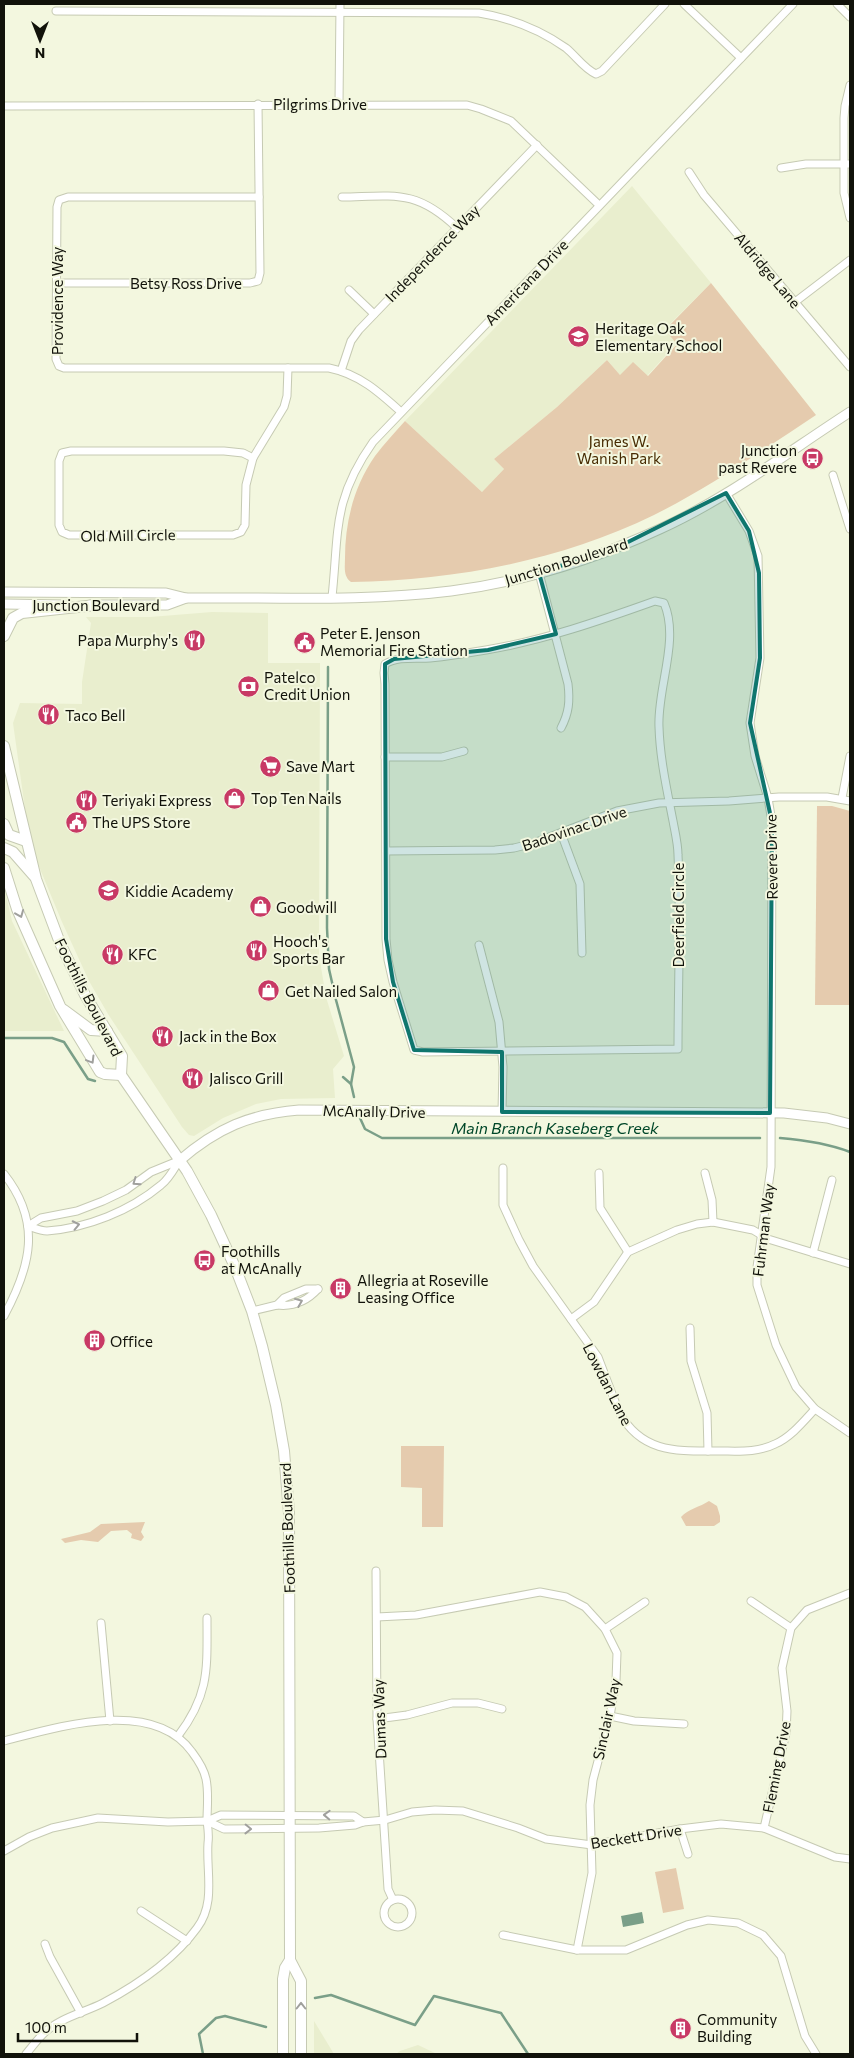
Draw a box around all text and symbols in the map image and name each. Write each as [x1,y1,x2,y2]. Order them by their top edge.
north arrow [15,15,65,65]
text: N [35,45,45,62]
street label: Pilgrims Drive [273,95,367,113]
street label: Independence Way [381,201,483,305]
street label: Aldridge Lane [731,229,805,311]
street label: Americana Drive [481,235,571,329]
street label: Providence Way [48,246,66,355]
street label: Betsy Ross Drive [130,274,242,292]
place label: Heritage Oak Elementary School [595,319,722,354]
school or university icon: Heritage Oak Elementary School [567,325,591,349]
park label: James W. Wanish Park [577,432,661,467]
place label: Junction past Revere [718,441,797,476]
bus stop icon: Junction past Revere [801,447,825,471]
street label: Old Mill Circle [80,525,176,545]
street label: Junction Boulevard [502,534,630,588]
street label: Junction Boulevard [32,596,160,614]
place label: Peter E. Jenson Memorial Fire Station [320,624,468,659]
restaurant icon: Papa Murphy's [182,628,206,652]
public building icon: Peter E. Jenson Memorial Fire Station [292,630,316,654]
place label: Papa Murphy's [78,631,178,649]
place label: Patelco Credit Union [264,668,350,703]
bank icon: Patelco Credit Union [236,674,260,698]
restaurant icon: Taco Bell [37,703,61,727]
place label: Taco Bell [65,706,126,724]
supermarket icon: Save Mart [258,754,282,778]
place label: Save Mart [286,757,355,775]
shop icon: Top Ten Nails [223,786,247,810]
restaurant icon: Teriyaki Express [74,788,98,812]
place label: Top Ten Nails [251,789,342,807]
place label: Teriyaki Express [102,791,212,809]
street label: Badovinac Drive [519,802,629,854]
public building icon: The UPS Store [64,810,88,834]
place label: The UPS Store [92,813,190,831]
street label: Revere Drive [761,814,781,900]
street label: Deerfield Circle [669,862,687,967]
school or university icon: Kiddie Academy [97,879,121,903]
place label: Kiddie Academy [125,882,234,900]
shop icon: Goodwill [248,895,272,919]
place label: Goodwill [276,898,337,916]
one-way arrow [14,910,24,918]
place label: Hooch's Sports Bar [273,932,345,967]
street label: Foothills Boulevard [51,935,127,1059]
restaurant icon: Hooch's Sports Bar [245,938,269,962]
restaurant icon: KFC [100,942,124,966]
place label: KFC [128,945,157,963]
shop icon: Get Nailed Salon [257,979,281,1003]
place label: Get Nailed Salon [285,982,397,1000]
restaurant icon: Jack in the Box [151,1024,175,1048]
place label: Jack in the Box [179,1027,277,1045]
one-way arrow [85,1054,95,1063]
restaurant icon: Jalisco Grill [181,1066,205,1090]
place label: Jalisco Grill [209,1069,283,1087]
street label: McAnally Drive [322,1101,426,1121]
water label: Main Branch Kaseberg Creek [451,1118,659,1137]
one-way arrow [132,1176,142,1185]
street label: Fuhrman Way [748,1182,778,1278]
one-way arrow [71,1220,80,1231]
place label: Foothills at McAnally [221,1242,302,1277]
bus stop icon: Foothills at McAnally [193,1248,217,1272]
place label: Allegria at Roseville Leasing Office [357,1271,489,1306]
building icon: Allegria at Roseville Leasing Office [329,1277,353,1301]
one-way arrow [294,1298,303,1308]
building icon: Office [82,1329,106,1353]
place label: Office [110,1332,153,1350]
street label: Lowdan Lane [580,1340,636,1428]
street label: Foothills Boulevard [276,1463,298,1593]
street label: Sinclair Way [589,1676,623,1761]
street label: Dumas Way [369,1678,389,1759]
street label: Fleming Drive [758,1720,794,1814]
one-way arrow [323,1810,330,1820]
street label: Beckett Drive [589,1820,683,1852]
one-way arrow [244,1824,252,1834]
one-way arrow [296,2001,306,2009]
scale bar [18,2010,136,2042]
place label: Community Building [697,2010,777,2045]
building icon: Community Building [669,2016,693,2040]
text: 100 m [25,2018,67,2036]

